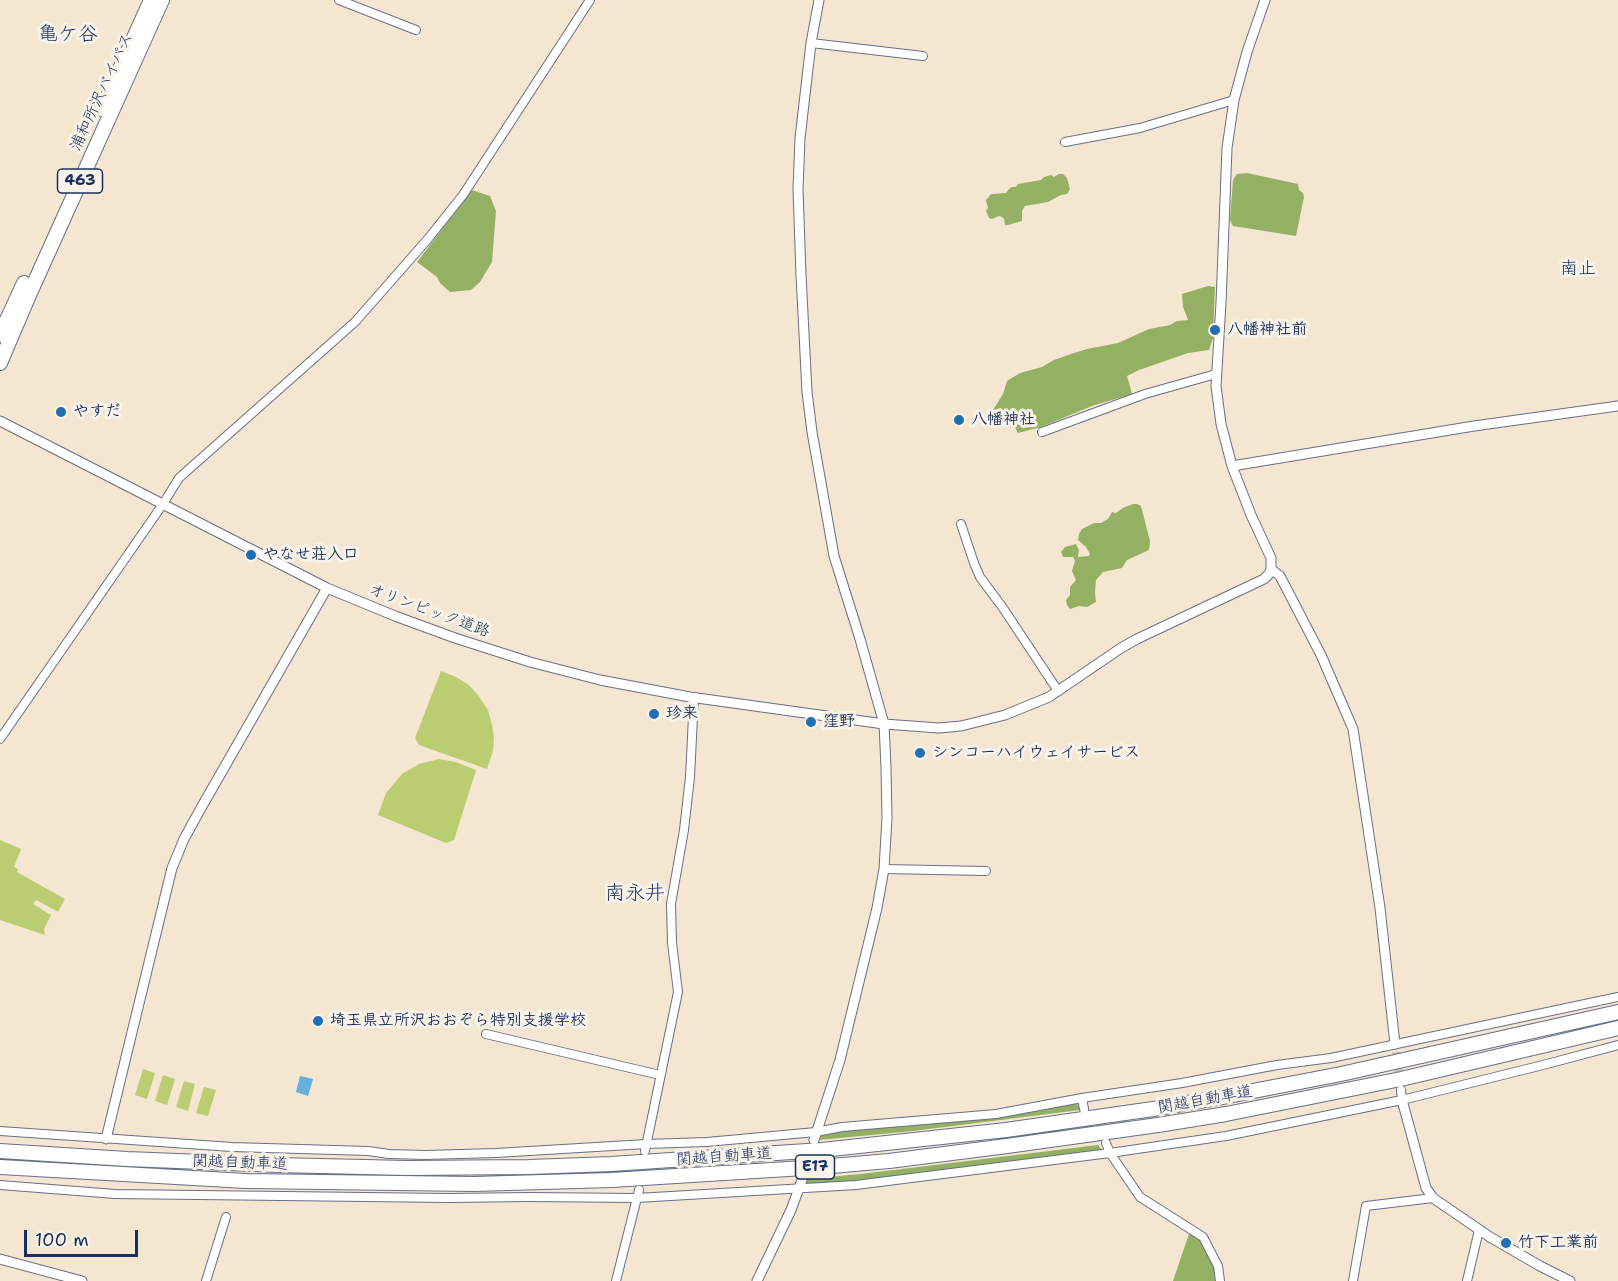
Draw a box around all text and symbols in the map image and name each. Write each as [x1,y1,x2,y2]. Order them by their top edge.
district label: 亀ケ谷 [38,23,98,47]
street label: 浦和所沢バイパス [66,30,138,154]
road number: 463 [58,169,103,193]
district label: 南止 [1560,258,1596,280]
place label: 八幡神社前 [1227,320,1307,340]
marker: 八幡神社前 [1208,323,1222,337]
place label: やすだ [73,402,121,422]
marker: やすだ [54,405,68,419]
place label: 八幡神社 [971,410,1035,430]
marker: 八幡神社 [952,413,966,427]
place label: やなせ荘入口 [263,545,359,565]
marker: やなせ荘入口 [244,548,258,562]
street label: オリンピック道路 [366,580,492,642]
place label: 珍来 [666,704,698,724]
marker: 珍来 [647,707,661,721]
place label: 窪野 [823,712,855,732]
marker: 窪野 [804,715,818,729]
place label: シンコーハイウェイサービス [932,743,1140,763]
marker: シンコーハイウェイサービス [913,746,927,760]
district label: 南永井 [605,882,665,906]
place label: 埼玉県立所沢おおぞら特別支援学校 [330,1011,586,1031]
marker: 埼玉県立所沢おおぞら特別支援学校 [311,1014,325,1028]
street label: 関越自動車道 [1156,1082,1254,1118]
street label: 関越自動車道 [675,1144,773,1170]
street label: 関越自動車道 [192,1152,288,1174]
road number: E17 [796,1155,834,1179]
scale bar [27,1218,141,1256]
text: 100 m [35,1228,89,1252]
place label: 竹下工業前 [1518,1233,1598,1253]
marker: 竹下工業前 [1499,1236,1513,1250]

